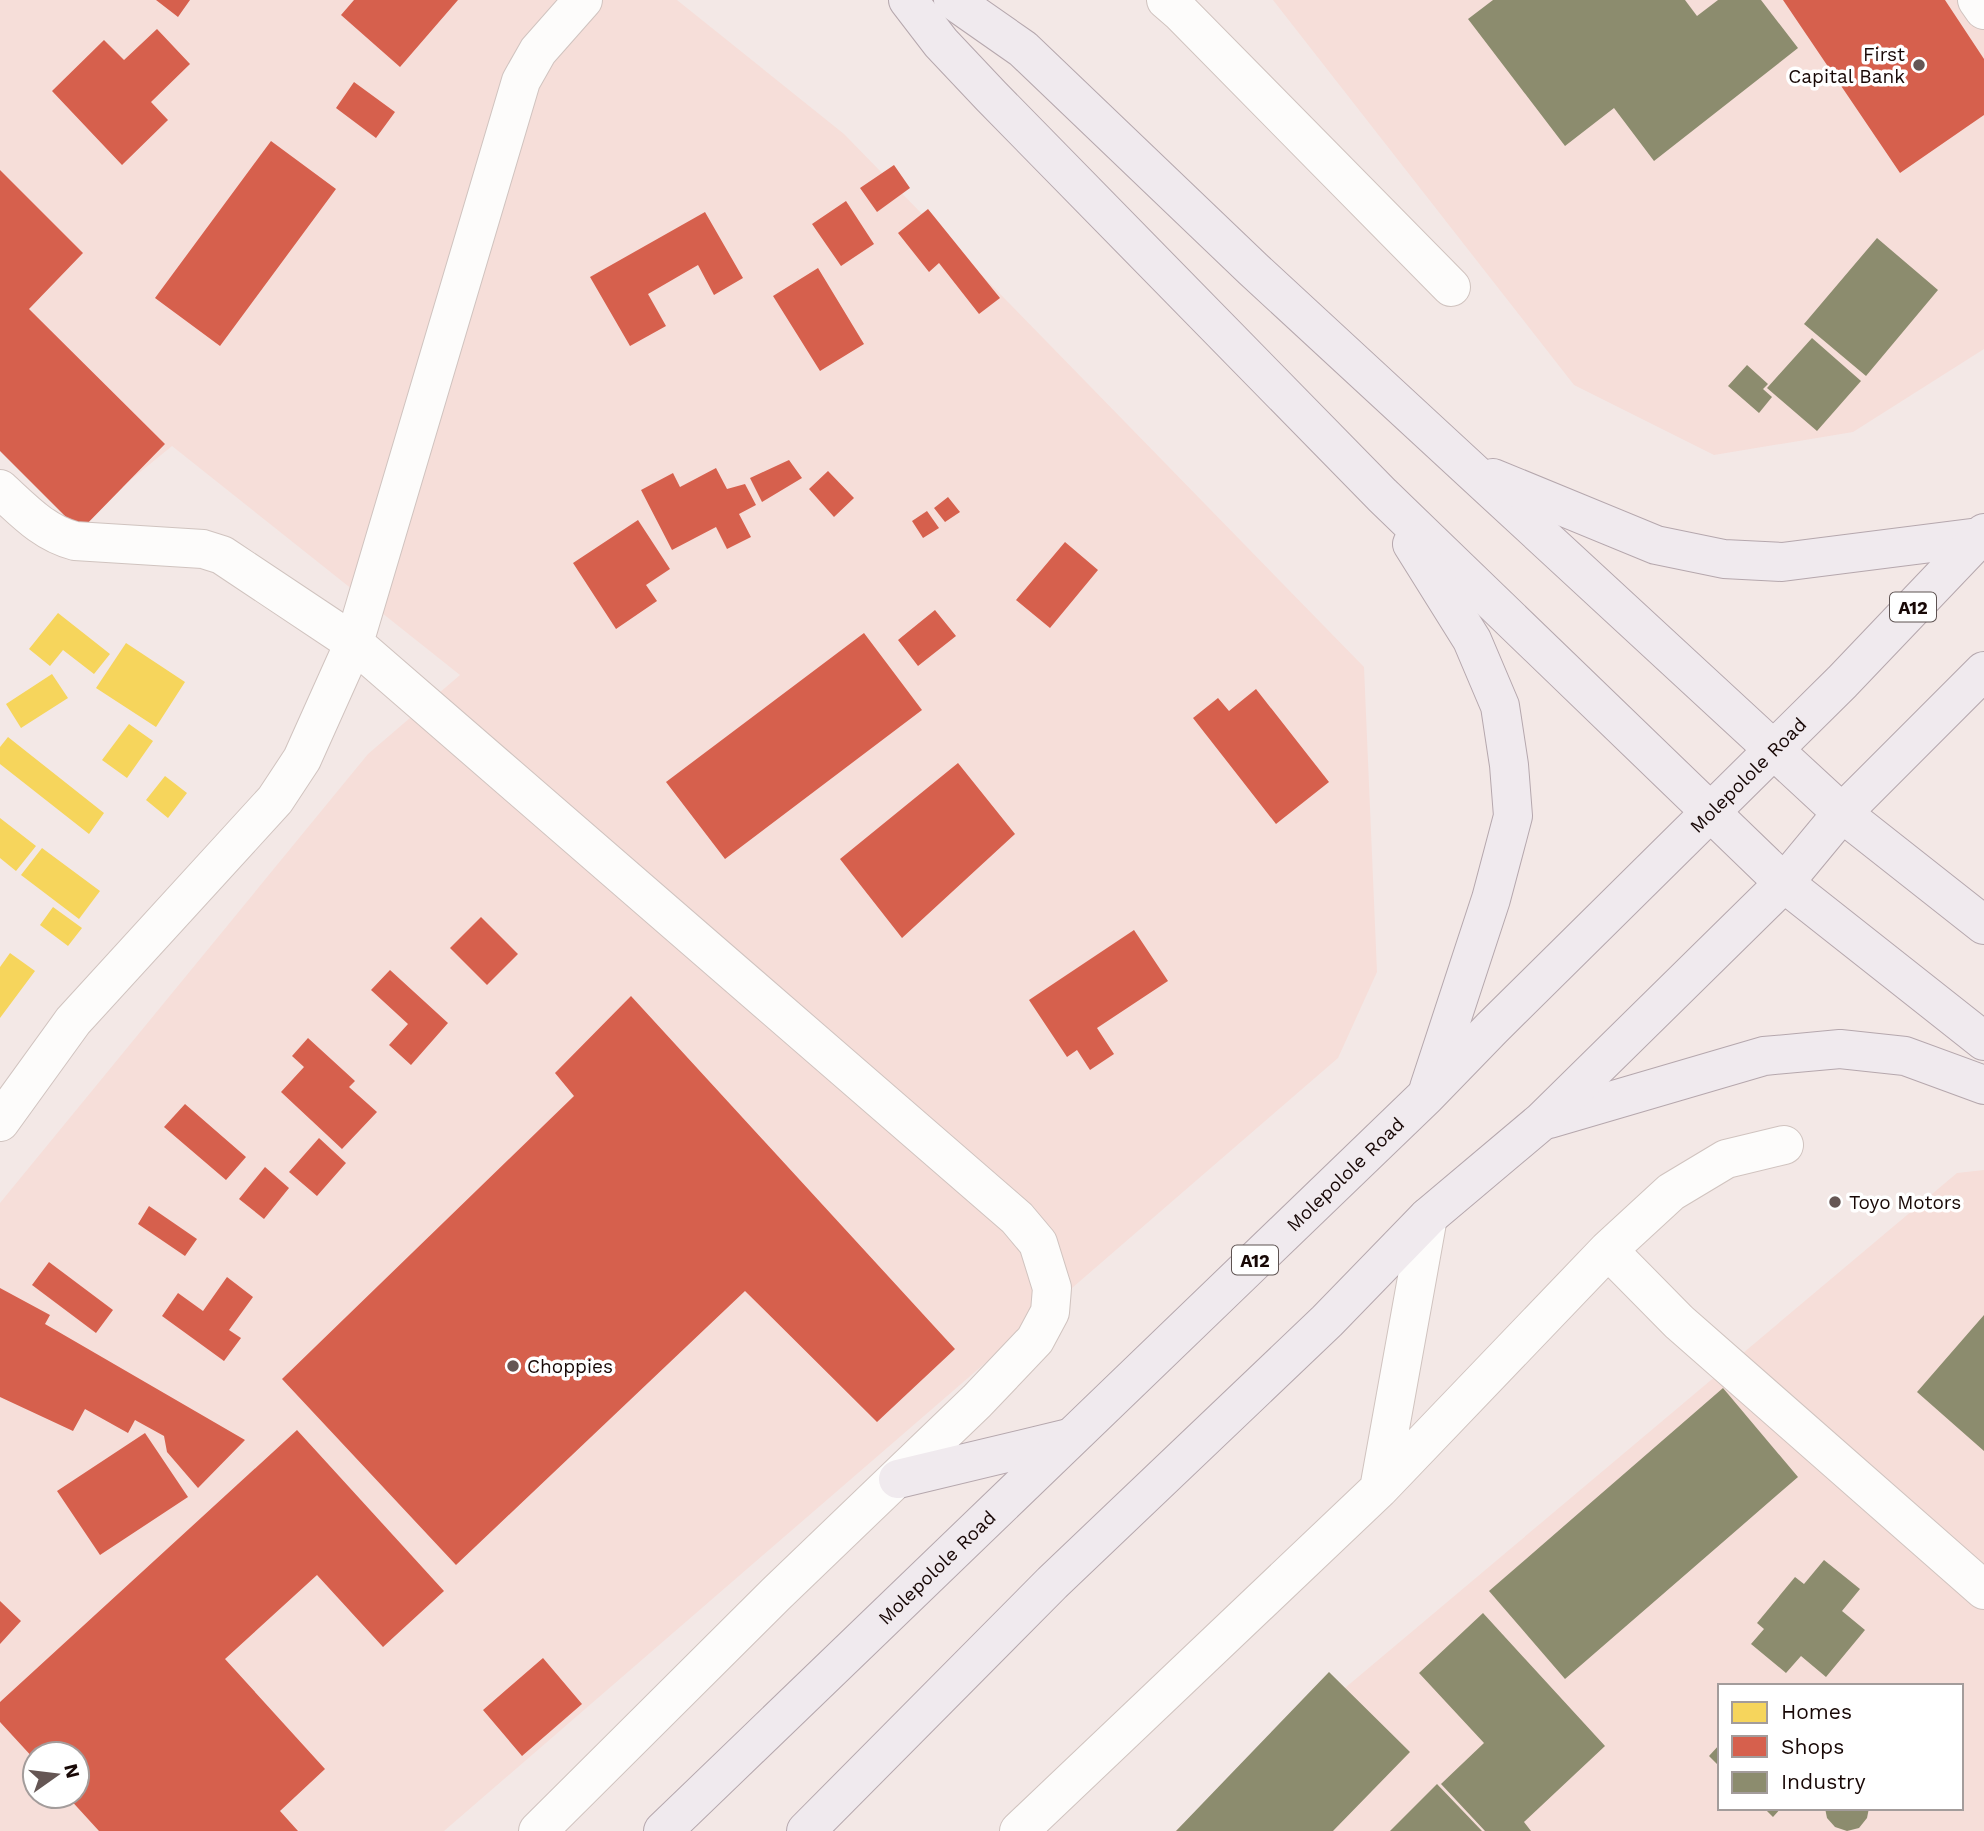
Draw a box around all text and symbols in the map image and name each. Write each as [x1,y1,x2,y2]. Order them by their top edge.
place label: First Capital Bank [1788,43,1905,88]
marker: First Capital Bank [1911,57,1927,73]
road number: A12 [1890,592,1936,622]
street label: Molepolole Road [1685,713,1811,838]
street label: Molepolole Road [1281,1112,1409,1236]
place label: Toyo Motors [1849,1191,1961,1214]
marker: Toyo Motors [1827,1194,1843,1210]
road number: A12 [1232,1246,1278,1274]
place label: Choppies [527,1355,613,1378]
marker: Choppies [505,1358,521,1374]
street label: Molepolole Road [873,1505,1000,1629]
legend [1718,1684,1963,1810]
text: Homes [1781,1699,1852,1724]
text: Shops [1781,1734,1844,1759]
north arrow [21,1740,91,1810]
text: N [59,1761,85,1781]
text: Industry [1781,1769,1866,1794]

